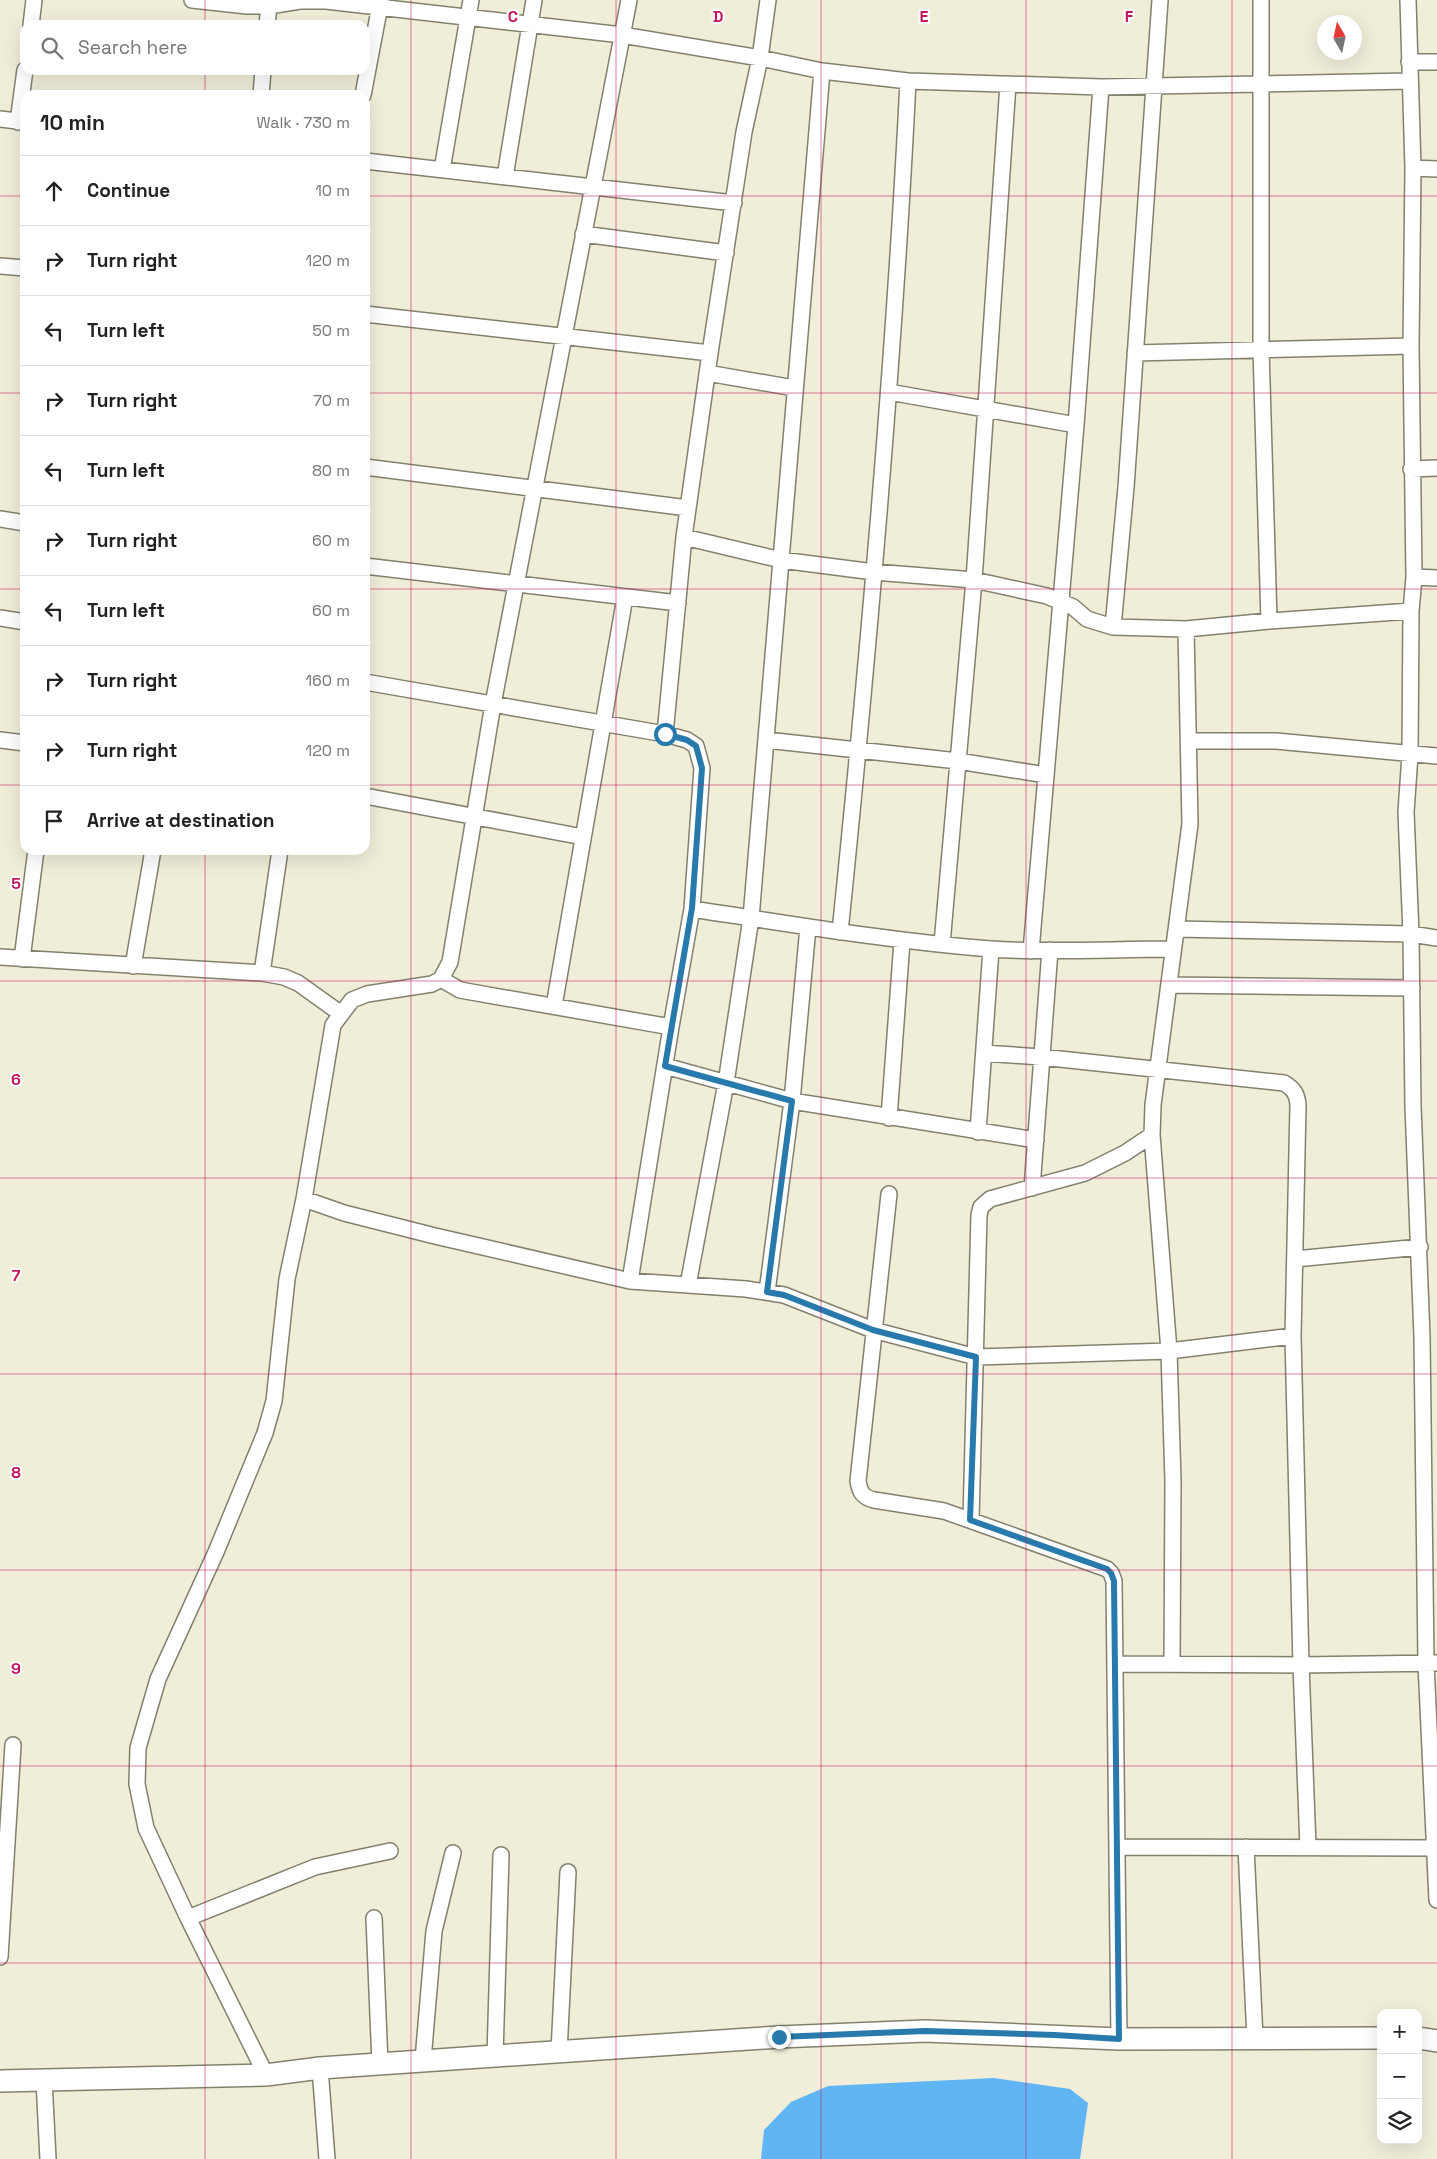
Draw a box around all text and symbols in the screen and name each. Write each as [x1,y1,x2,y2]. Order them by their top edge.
text: C [508,6,518,27]
text: D [713,6,723,27]
text: E [920,6,929,27]
text: F [1125,6,1134,27]
north arrow [1317,15,1362,60]
search box [20,20,370,75]
icon: search [38,34,66,62]
text: Search here [78,35,188,60]
text: 10 min [40,109,105,136]
text: Walk · 730 m [256,112,350,133]
icon: ahead [40,177,68,205]
text: Continue [87,178,170,203]
text: 10 m [315,180,350,201]
icon: right [40,247,68,275]
text: Turn right [87,248,177,273]
text: 120 m [306,250,350,271]
icon: left [40,317,68,345]
text: Turn left [87,318,165,343]
text: 50 m [312,320,350,341]
icon: right [40,387,68,415]
text: Turn right [87,388,177,413]
text: 70 m [313,390,350,411]
icon: left [40,457,68,485]
text: Turn left [87,458,165,483]
text: 80 m [312,460,350,481]
icon: right [40,527,68,555]
text: Turn right [87,528,177,553]
text: 60 m [312,530,350,551]
icon: left [40,597,68,625]
text: Turn left [87,598,165,623]
text: 60 m [312,600,350,621]
icon: right [40,667,68,695]
text: Turn right [87,668,177,693]
text: 160 m [305,670,350,691]
route start [654,723,677,746]
icon: right [40,737,68,765]
text: Turn right [87,738,177,763]
text: 120 m [306,740,350,761]
icon: arrive [40,807,68,835]
text: Arrive at destination [87,808,275,833]
text: 5 [11,873,21,894]
text: 6 [11,1069,21,1090]
text: 7 [12,1265,21,1286]
text: 8 [11,1462,21,1483]
text: 9 [11,1658,21,1679]
map controls [1377,2009,1422,2144]
button: + [1377,2009,1422,2054]
route end [768,2026,791,2049]
button: − [1377,2054,1422,2099]
button: layers [1377,2099,1422,2144]

